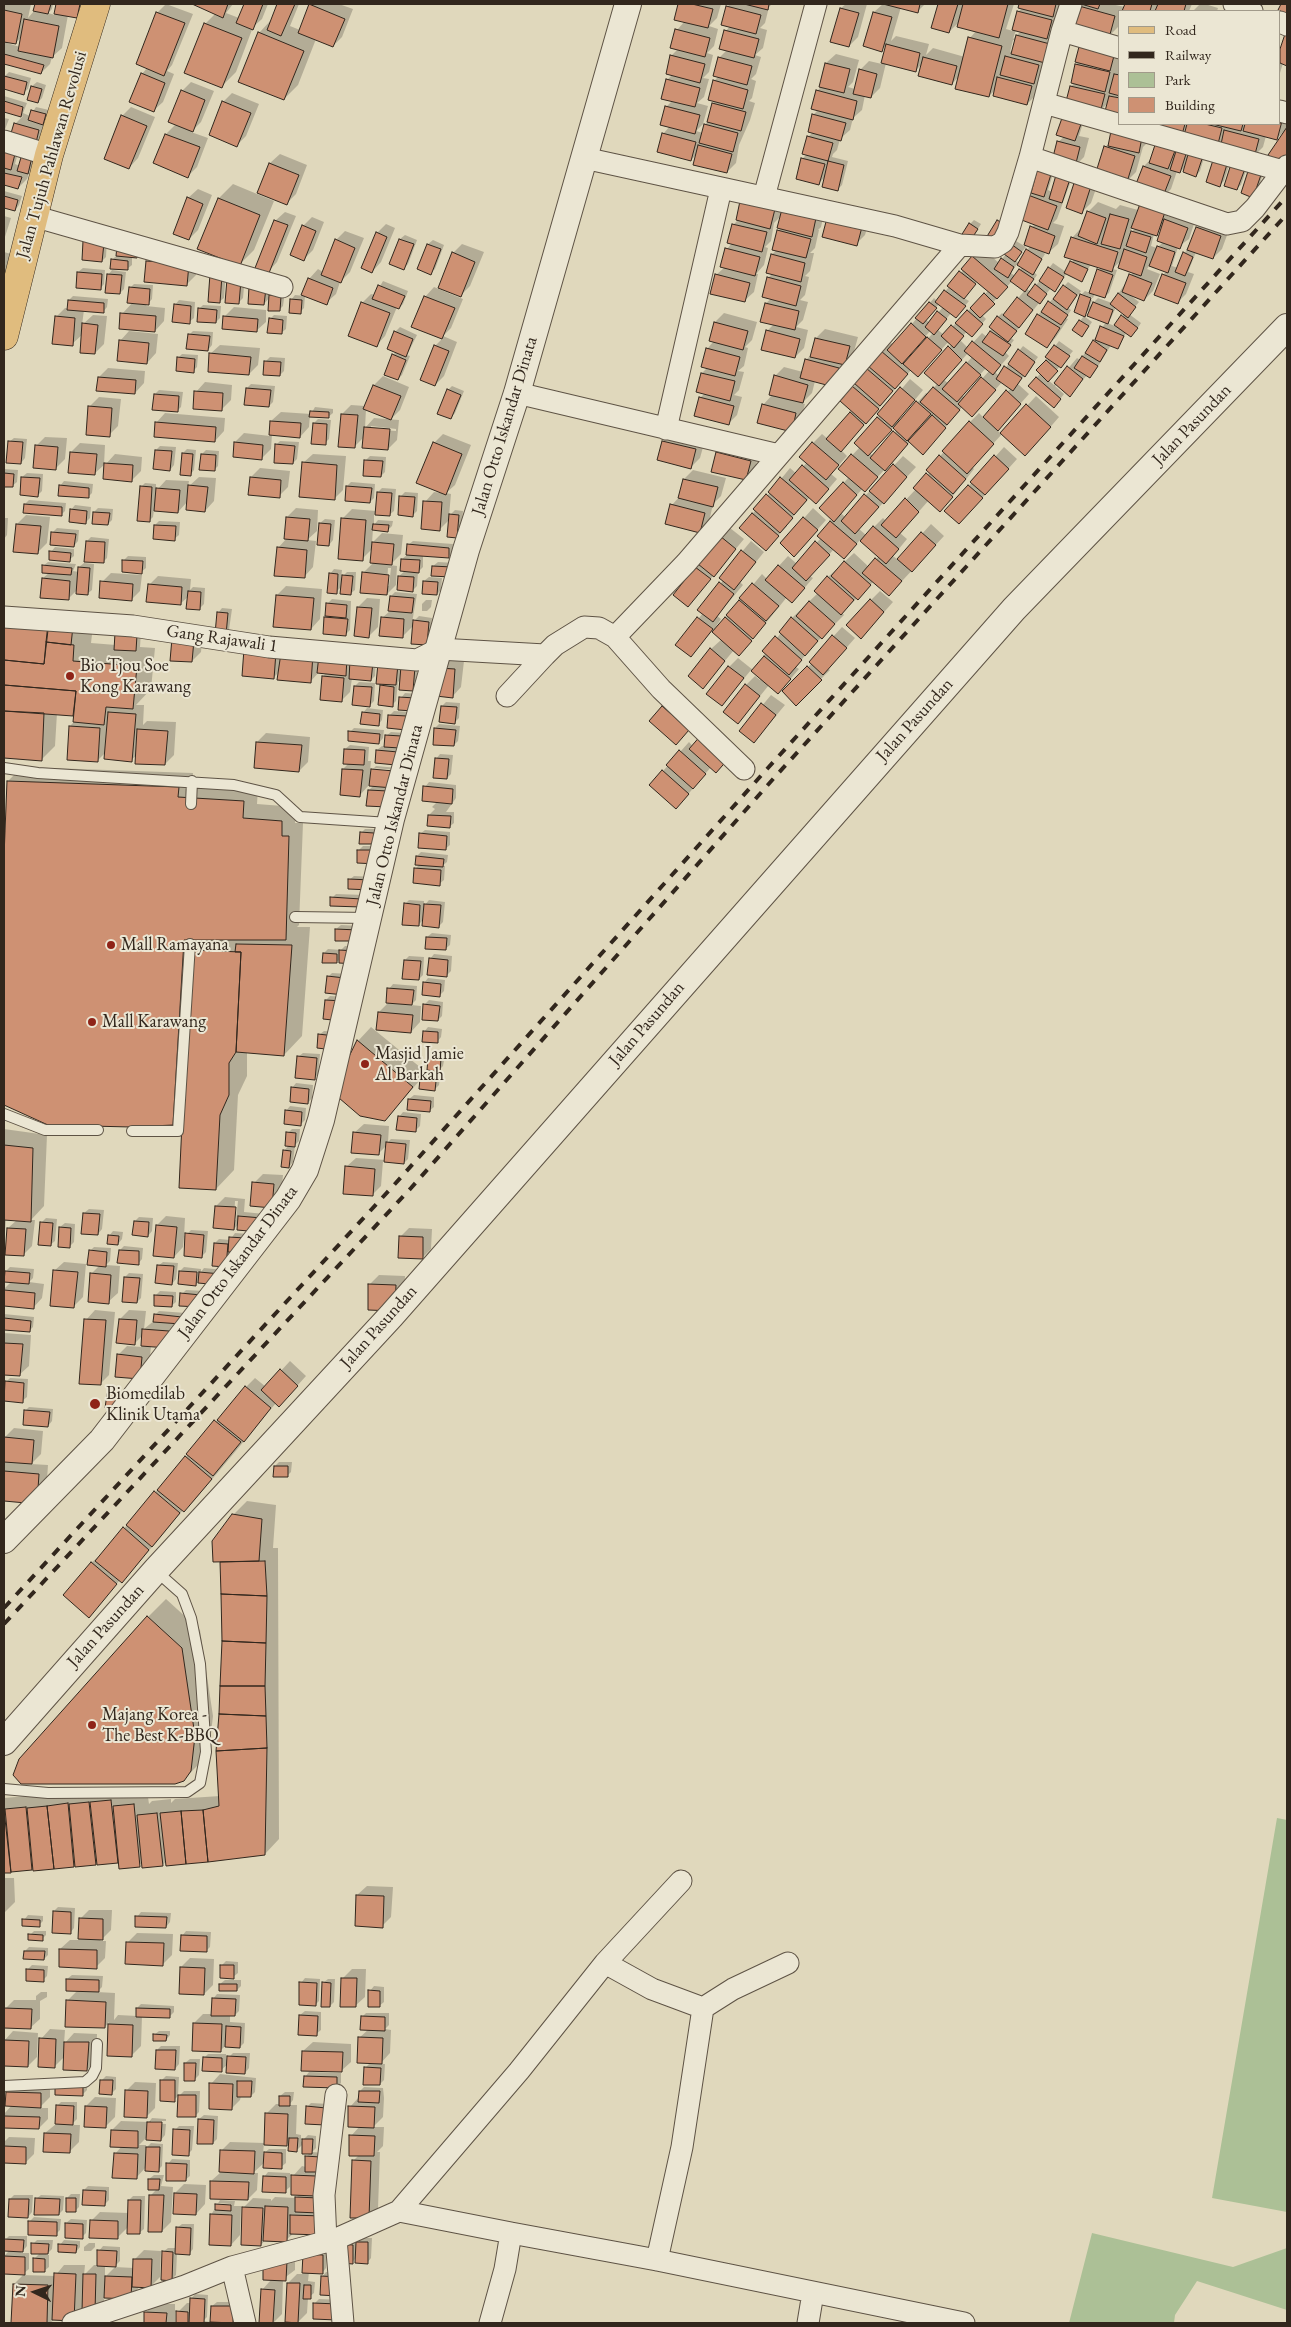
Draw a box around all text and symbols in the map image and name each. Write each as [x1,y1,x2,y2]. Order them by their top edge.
legend [1118,10,1281,125]
text: Road [1165,20,1196,39]
text: Railway [1165,45,1211,64]
street label: Jalan Tujuh Pahlawan Revolusi [12,49,92,261]
text: Park [1165,70,1191,89]
text: Building [1165,95,1215,114]
street label: Jalan Otto Iskandar Dinata [467,334,543,518]
street label: Jalan Pasundan [1148,380,1236,470]
street label: Gang Rajawali 1 [165,620,279,658]
place label: Bio Tjou Soe Kong Karawang [80,655,191,698]
marker: Bio Tjou Soe Kong Karawang [64,670,76,682]
street label: Jalan Pasundan [872,674,958,766]
street label: Jalan Otto Iskandar Dinata [362,722,428,908]
place label: Mall Ramayana [121,934,229,956]
marker: Mall Ramayana [105,939,117,951]
street label: Jalan Pasundan [604,977,690,1071]
place label: Mall Karawang [102,1011,206,1033]
marker: Mall Karawang [86,1016,98,1028]
place label: Masjid Jamie Al Barkah [375,1043,464,1086]
marker: Masjid Jamie Al Barkah [359,1058,371,1070]
street label: Jalan Otto Iskandar Dinata [173,1181,303,1343]
street label: Jalan Pasundan [336,1281,422,1373]
place label: Biomedilab Klinik Utama [106,1383,200,1426]
marker: Biomedilab Klinik Utama [88,1397,102,1411]
street label: Jalan Pasundan [63,1580,149,1672]
place label: Majang Korea - The Best K-BBQ [102,1704,219,1746]
marker: Majang Korea - The Best K-BBQ [86,1719,98,1731]
north arrow [10,2267,60,2317]
text: N [11,2285,29,2297]

